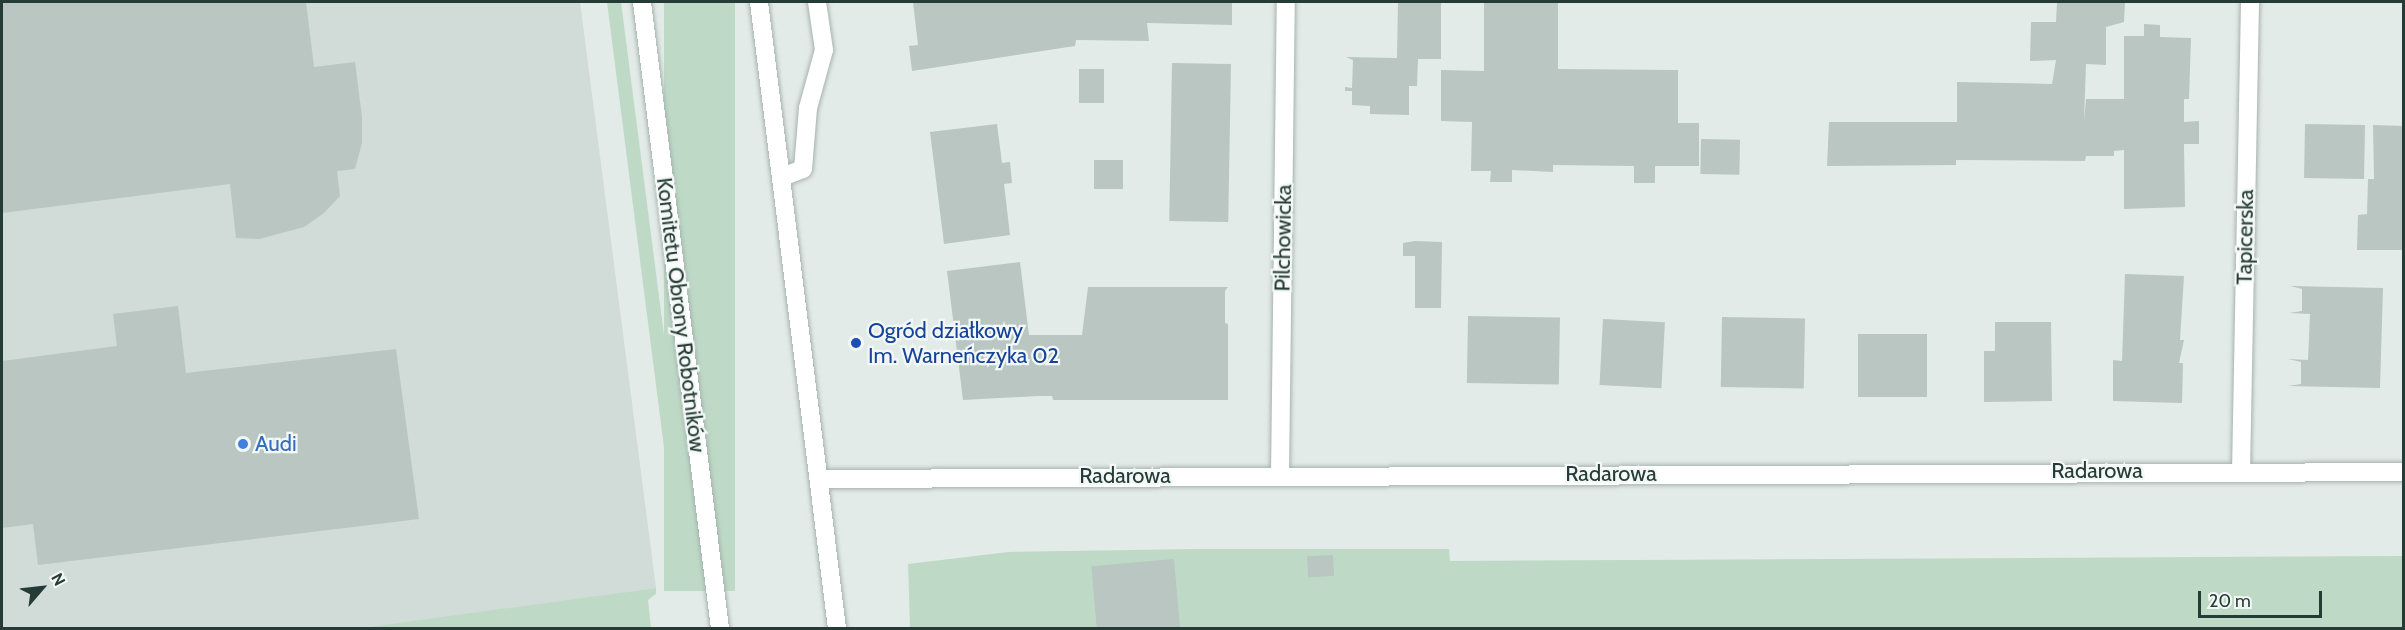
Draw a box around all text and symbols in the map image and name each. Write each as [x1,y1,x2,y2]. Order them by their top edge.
street label: Komitetu Obrony Robotników [651,176,711,454]
street label: Pilchowicka [1269,184,1297,292]
street label: Tapicerska [2231,189,2259,285]
place label: Ogród działkowy Im. Warneńczyka 02 [868,317,1059,368]
marker: Ogród działkowy Im. Warneńczyka 02 [849,336,863,350]
place label: Audi [255,431,297,457]
marker: Audi [236,437,250,451]
street label: Radarowa [2051,458,2143,484]
street label: Radarowa [1565,461,1657,487]
street label: Radarowa [1079,463,1171,489]
north arrow [12,558,72,618]
text: N [47,570,69,589]
scale bar [2201,579,2326,617]
text: 20 m [2209,590,2251,612]

